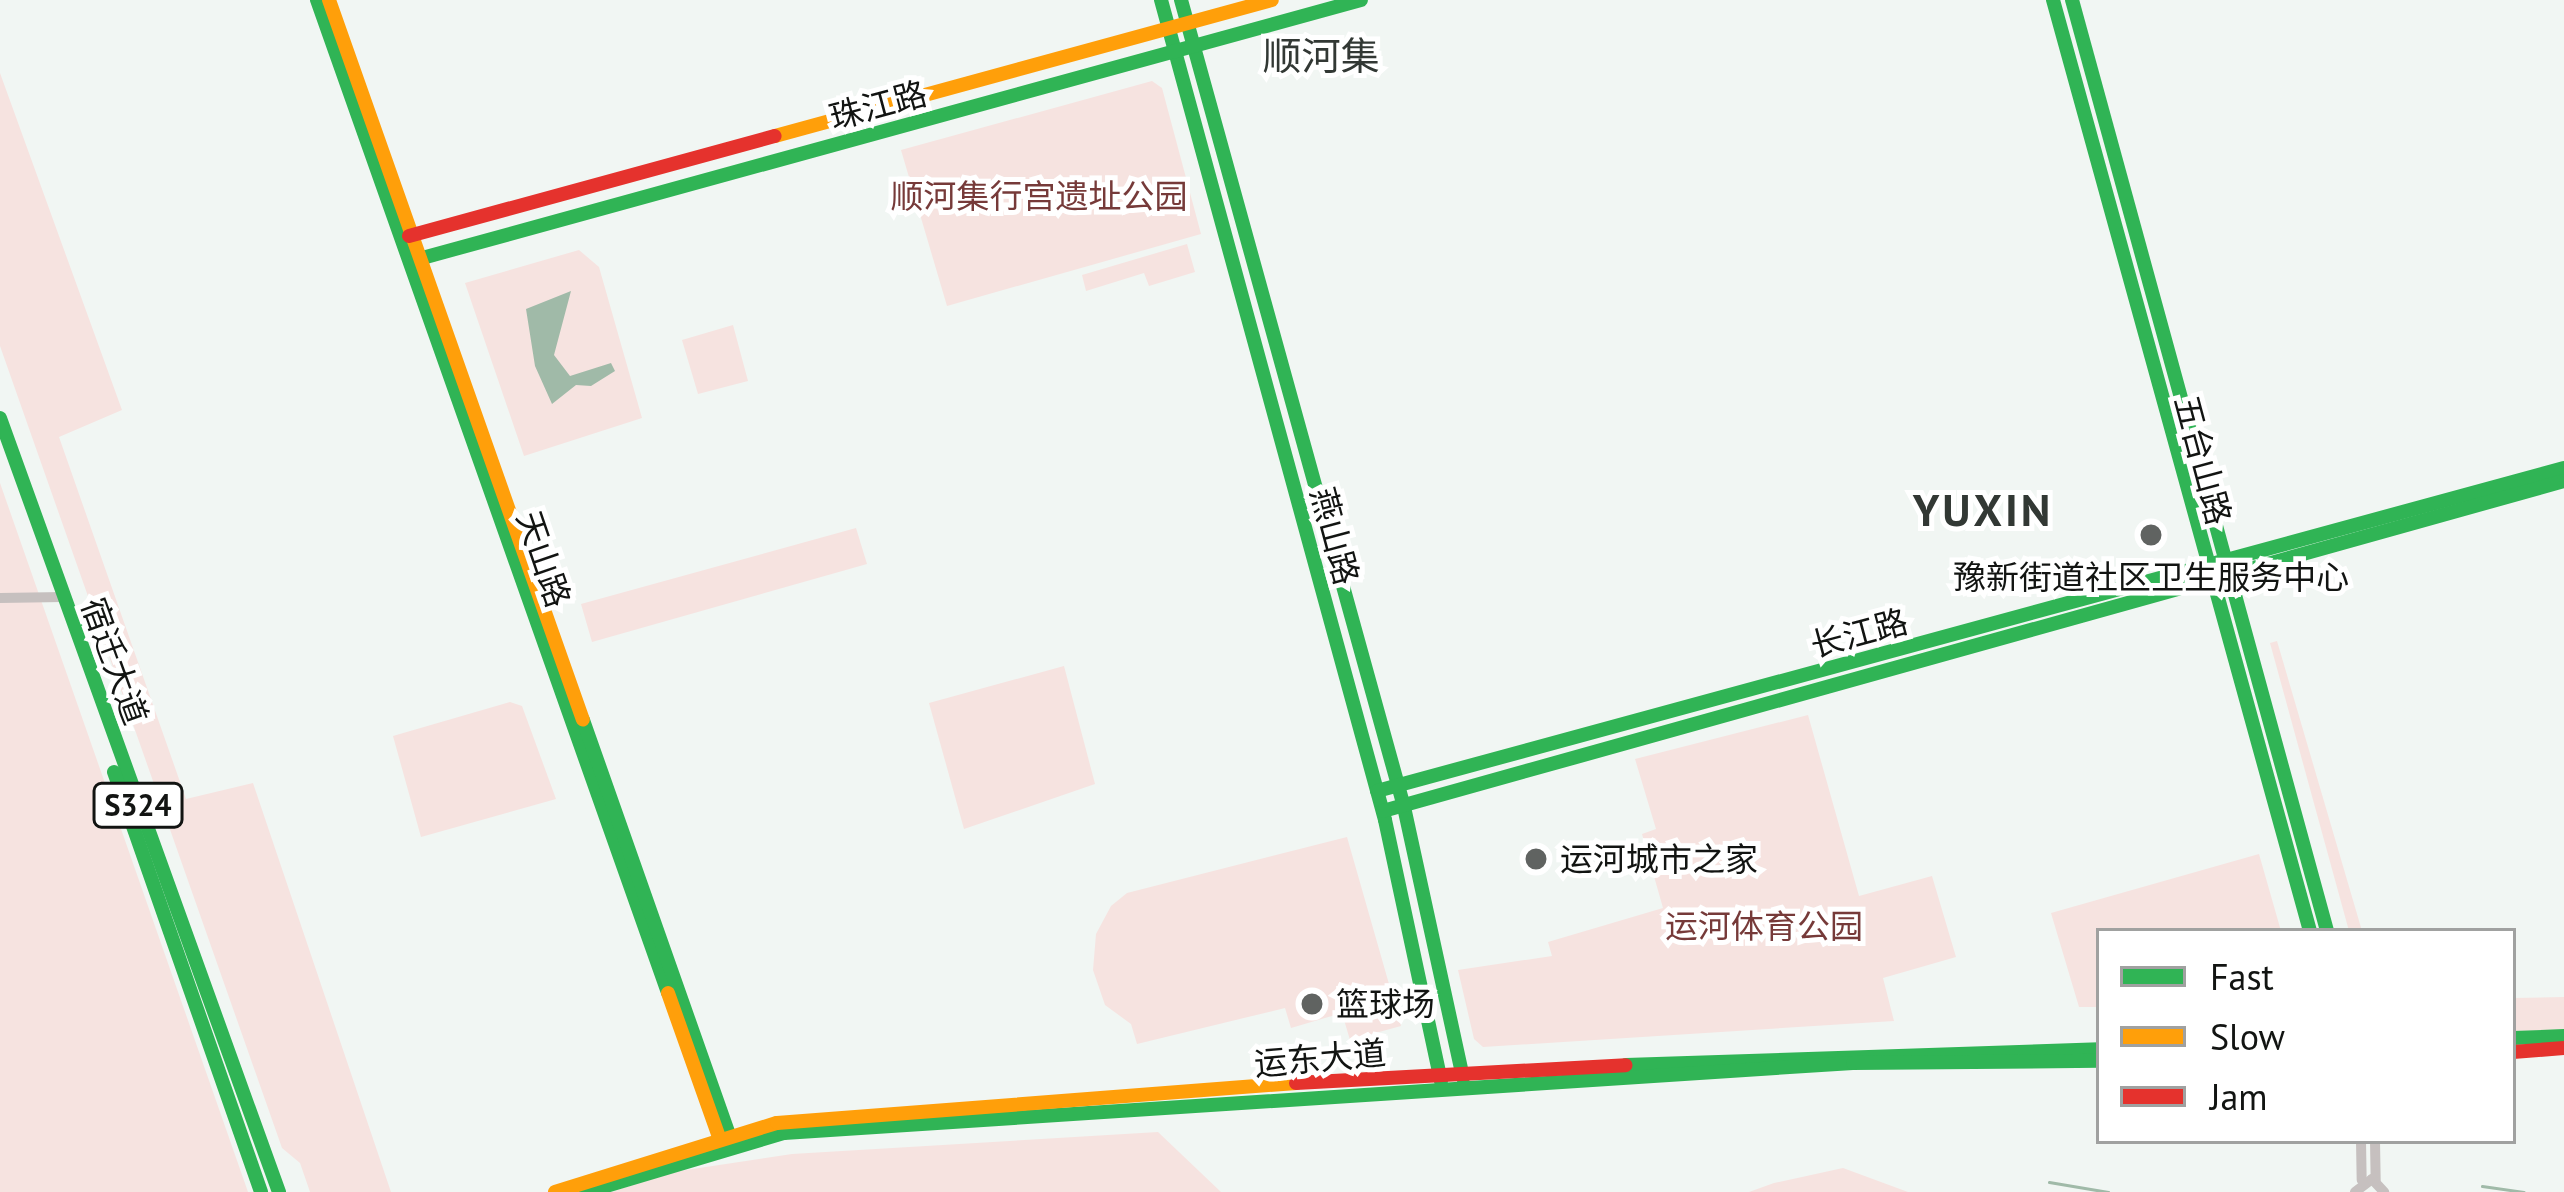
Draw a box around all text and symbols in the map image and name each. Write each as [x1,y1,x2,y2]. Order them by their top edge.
district label: 顺河集 [1263,33,1379,79]
street label: 珠江路 [825,73,931,137]
park label: 顺河集行宫遗址公园 [891,176,1187,216]
street label: 五台山路 [2167,391,2239,529]
street label: 燕山路 [1303,483,1367,589]
district label: YUXIN [1913,483,2053,537]
street label: 天山路 [509,506,579,612]
marker: 豫新街道社区卫生服务中心 [2135,519,2167,551]
place label: 豫新街道社区卫生服务中心 [1953,557,2349,597]
street label: 宿迁大道 [74,592,156,730]
street label: 长江路 [1806,601,1912,665]
road number: S324 [90,781,186,829]
place label: 运河城市之家 [1560,839,1758,879]
marker: 运河城市之家 [1523,846,1549,872]
park label: 运河体育公园 [1665,906,1863,946]
legend [2096,928,2516,1144]
text: Fast [2210,953,2274,1000]
place label: 篮球场 [1336,984,1435,1024]
marker: 篮球场 [1299,991,1325,1017]
text: Slow [2210,1013,2285,1060]
street label: 运东大道 [1253,1033,1387,1083]
text: Jam [2210,1073,2268,1120]

